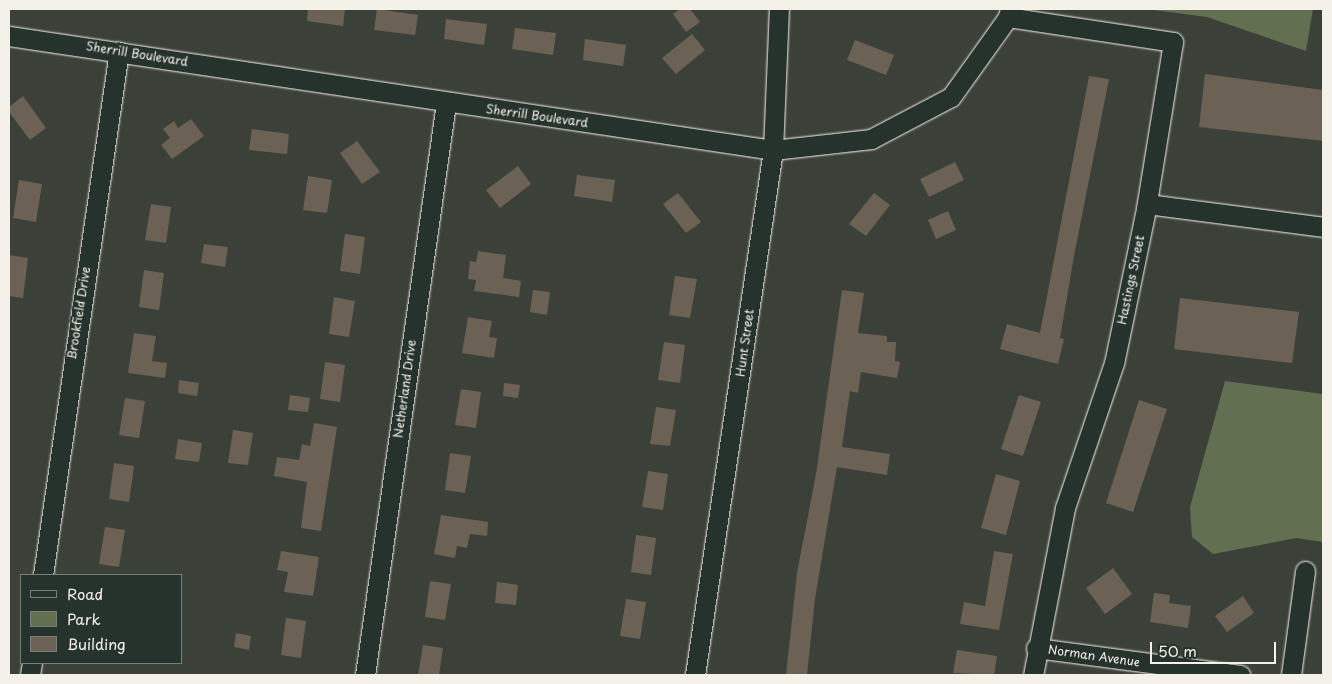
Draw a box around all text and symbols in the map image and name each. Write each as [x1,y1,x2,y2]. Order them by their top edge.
street label: Sherrill Boulevard [85,39,189,69]
street label: Sherrill Boulevard [485,102,589,130]
street label: Hastings Street [1115,234,1147,326]
street label: Brookfield Drive [65,266,93,360]
street label: Hunt Street [733,308,757,378]
street label: Netherland Drive [391,339,419,439]
legend [20,574,182,664]
text: Road [67,582,103,605]
text: Park [67,607,101,630]
text: Building [67,632,126,655]
scale bar [1152,632,1278,664]
text: 50 m [1158,639,1197,662]
street label: Norman Avenue [1047,642,1141,670]

